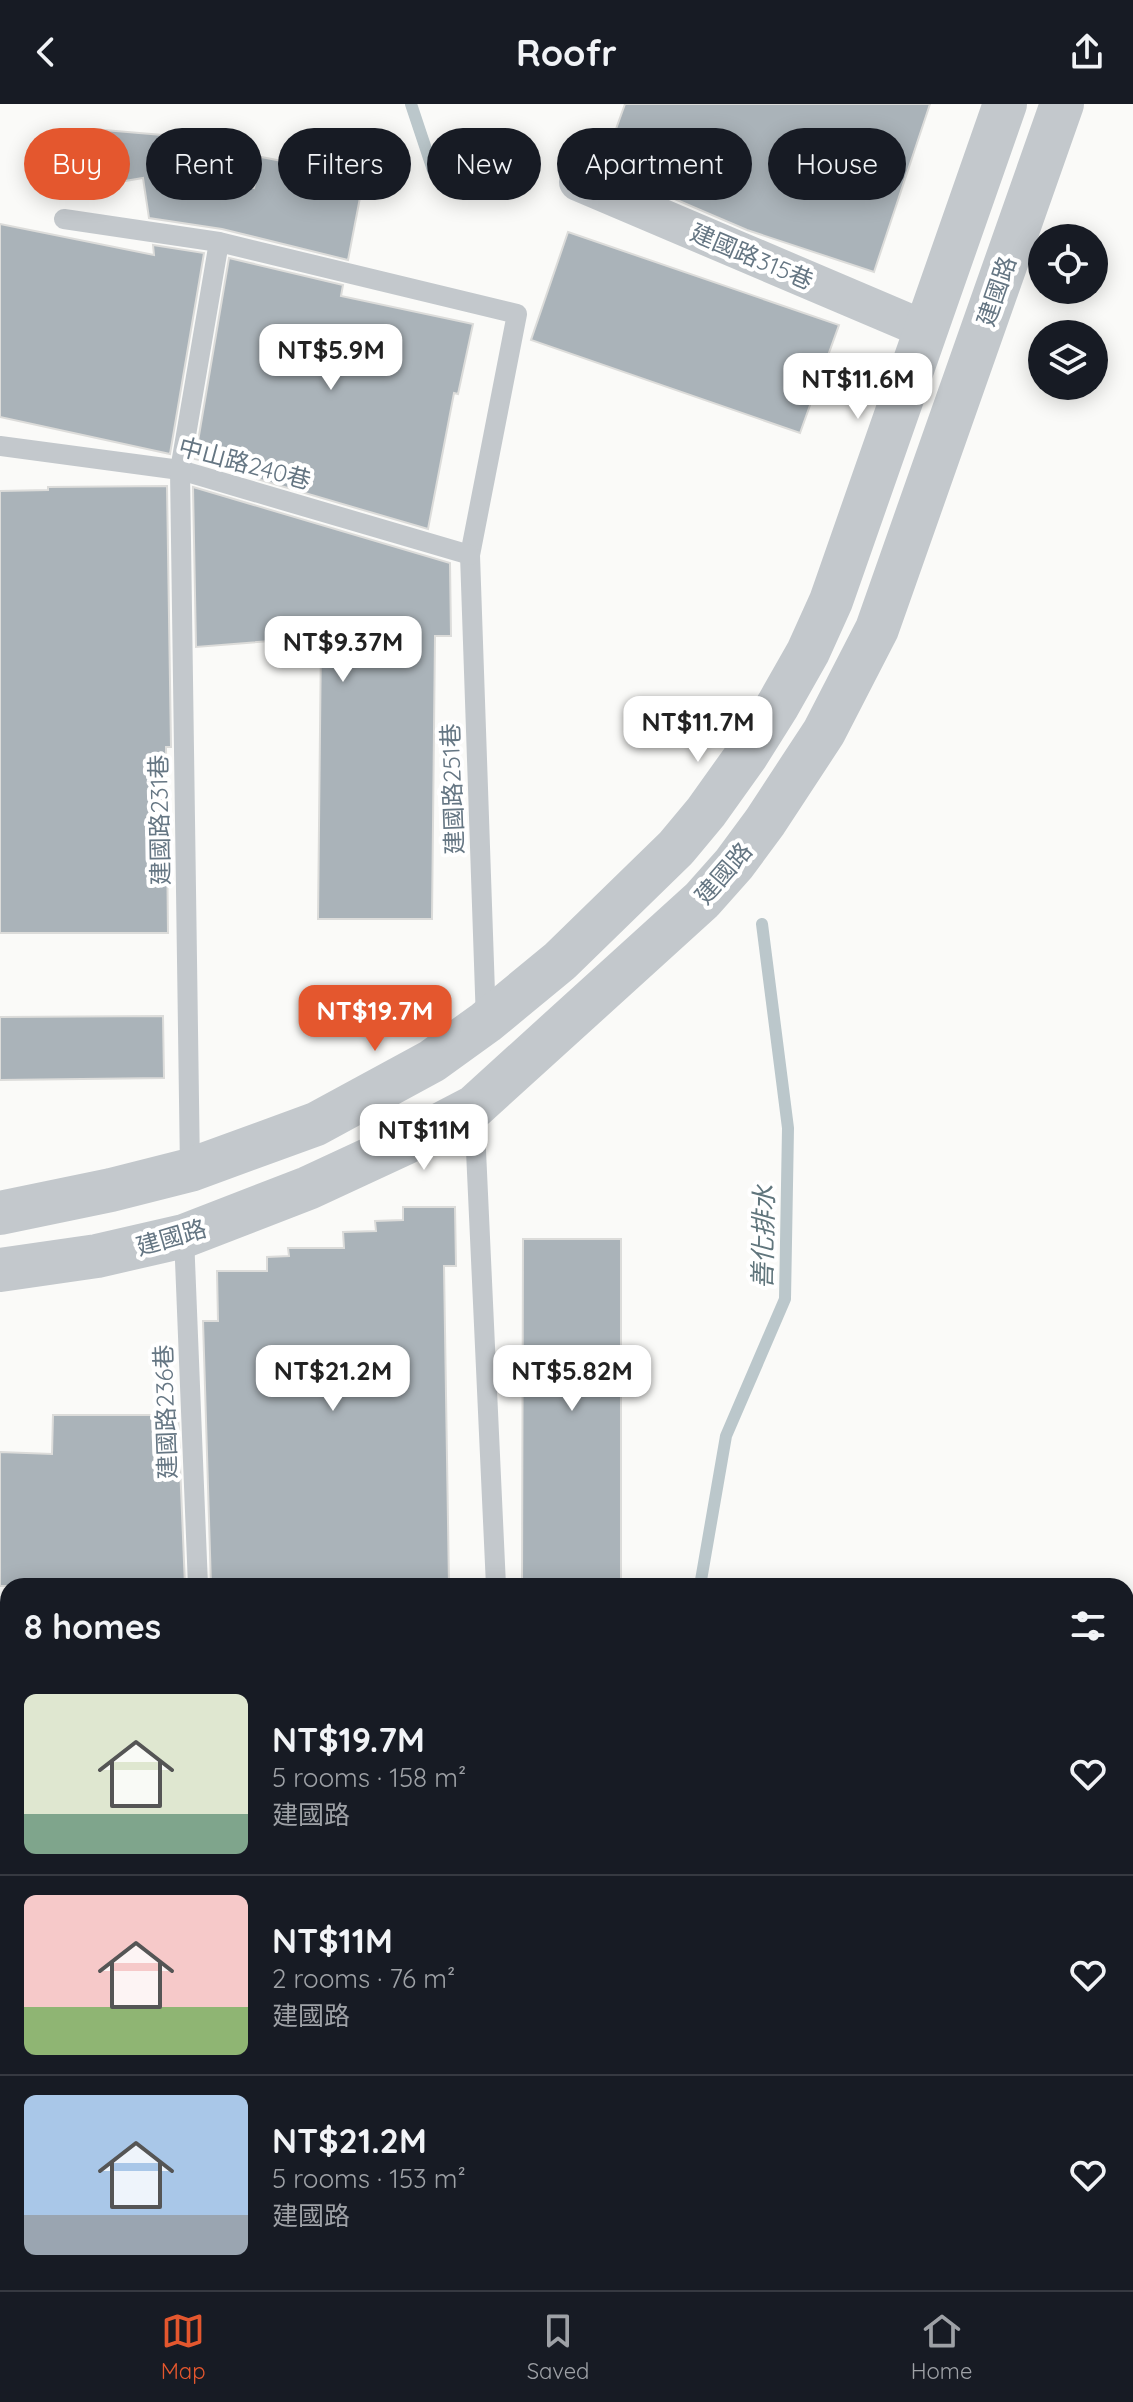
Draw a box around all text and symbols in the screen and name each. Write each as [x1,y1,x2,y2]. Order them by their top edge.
icon: back [24,30,68,74]
text: Roofr [516,30,617,75]
icon: share [1065,30,1109,74]
chip: Buy [24,128,130,200]
chip: Rent [146,128,262,200]
chip: Filters [278,128,411,200]
chip: New [427,128,541,200]
chip: Apartment [557,128,752,200]
chip: House [768,128,906,200]
street label: 建國路315巷 [686,217,818,295]
map controls [1028,224,1108,400]
button: locate [1028,224,1108,304]
street label: 建國路 [970,252,1022,330]
button: layers [1028,320,1108,400]
pin: NT$5.9M [257,324,405,392]
text: NT$5.9M [277,333,385,366]
pin: NT$11.6M [775,353,941,421]
text: NT$11.6M [801,362,915,395]
street label: 中山路240巷 [175,431,315,495]
pin: NT$9.37M [260,616,426,684]
text: NT$9.37M [283,625,403,658]
pin: NT$11.7M [615,696,781,764]
text: NT$11.7M [641,705,755,738]
street label: 建國路251巷 [435,723,469,855]
street label: 建國路231巷 [143,754,175,886]
street label: 建國路 [688,836,758,910]
pin: NT$19.7M [292,985,458,1053]
text: NT$19.7M [317,994,433,1027]
pin: NT$11M [359,1104,489,1172]
text: NT$11M [378,1113,470,1146]
water label: 善化排水 [746,1184,780,1289]
street label: 建國路 [132,1213,210,1261]
street label: 建國路236巷 [148,1344,182,1480]
pin: NT$21.2M [250,1345,416,1413]
pin: NT$5.82M [489,1345,655,1413]
text: NT$21.2M [274,1354,392,1387]
text: NT$5.82M [511,1354,633,1387]
icon: filters [1066,1604,1110,1648]
text: 8 homes [24,1605,161,1648]
text: NT$19.7M [272,1718,425,1761]
icon: home [88,1726,184,1822]
icon: heart [1066,1752,1110,1796]
text: 5 rooms · 158 m² [272,1761,466,1794]
text: 建國路 [272,1798,350,1831]
text: NT$11M [272,1919,393,1962]
icon: home [88,1927,184,2023]
icon: heart [1066,1953,1110,1997]
text: 2 rooms · 76 m² [272,1962,455,1995]
text: 建國路 [272,1999,350,2032]
text: NT$21.2M [272,2119,427,2162]
icon: home [88,2127,184,2223]
icon: heart [1066,2153,1110,2197]
text: 5 rooms · 153 m² [272,2162,466,2195]
text: 建國路 [272,2199,350,2232]
tab: Map [161,2309,205,2385]
tab: Saved [527,2309,589,2385]
tab: Home [911,2309,972,2385]

